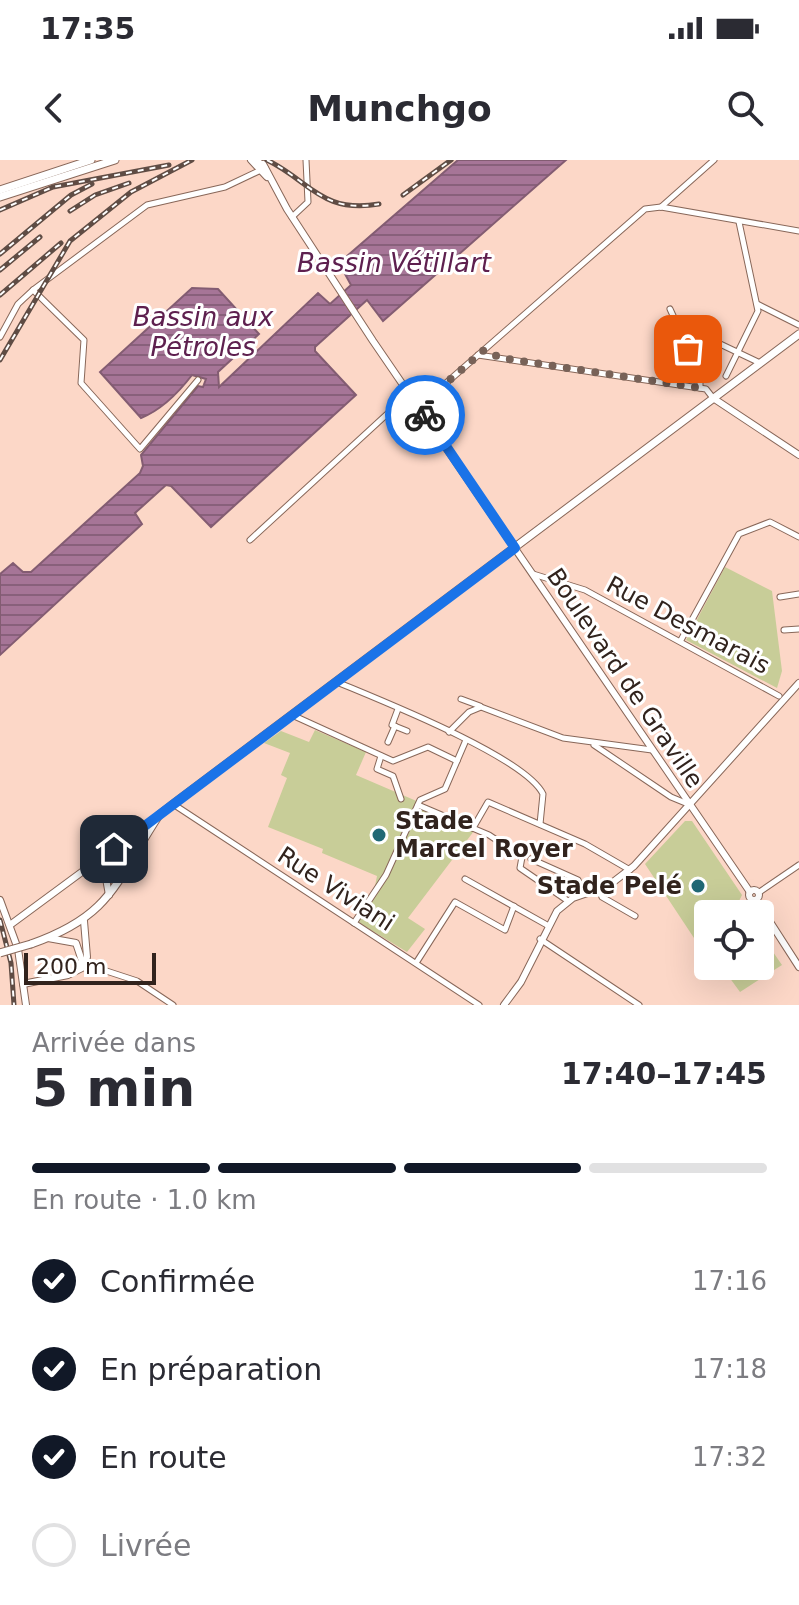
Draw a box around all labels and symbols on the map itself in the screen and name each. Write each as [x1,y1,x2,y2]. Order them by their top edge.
water label: Bassin Vétillart [297,248,492,278]
water label: Bassin aux Pétroles [133,302,274,362]
pin [654,315,722,383]
courier [385,375,465,455]
street label: Boulevard de Graville [541,563,709,793]
street label: Rue Desmarais [602,570,774,680]
place label: Stade Marcel Royer [395,807,573,863]
pin [80,815,148,883]
marker: Stade Marcel Royer [370,826,388,844]
street label: Rue Viviani [273,841,399,937]
place label: Stade Pelé [537,872,682,900]
marker: Stade Pelé [689,877,707,895]
scale bar [24,949,156,985]

